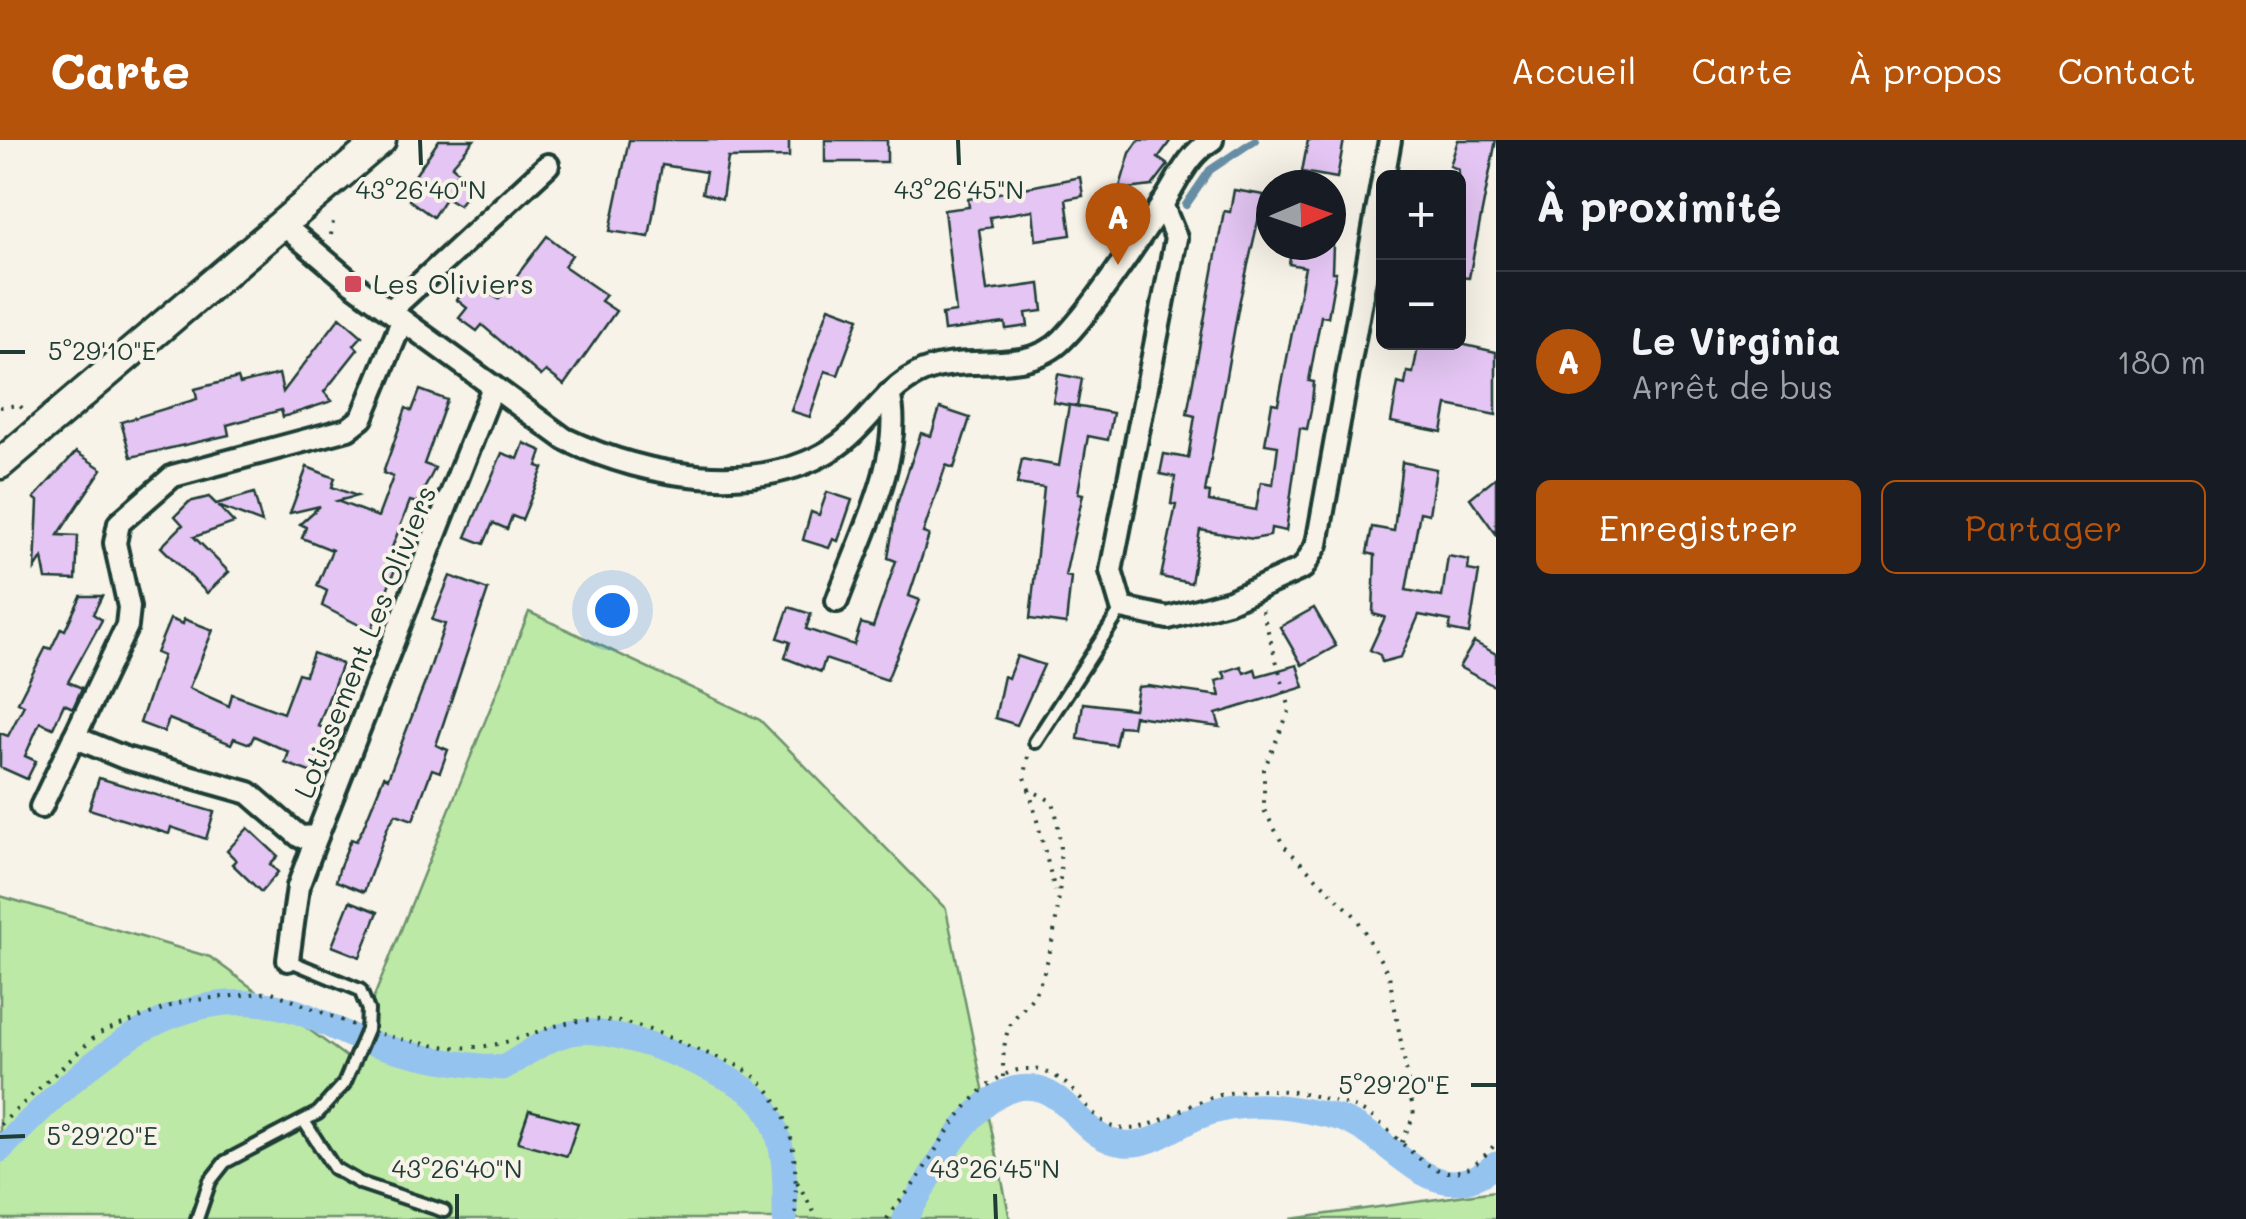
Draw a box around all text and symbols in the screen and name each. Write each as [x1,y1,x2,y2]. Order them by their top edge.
text: Carte [50,39,190,101]
text: Accueil [1511,47,1637,93]
text: Carte [1692,47,1793,93]
text: À propos [1848,47,2003,93]
text: Contact [2058,47,2196,93]
north arrow [1256,170,1346,260]
map controls [1376,170,1466,350]
button: + [1376,170,1466,260]
text: 43°26'40"N [356,173,486,205]
text: 43°26'45"N [894,173,1024,205]
text: À proximité [1536,178,1782,233]
pin: A [1086,182,1150,265]
button: − [1376,260,1466,350]
place label: Les Oliviers [373,265,534,301]
marker: Les Oliviers [342,273,364,295]
text: Le Virginia [1631,315,1841,365]
text: 5°29'10"E [48,334,156,366]
text: A [1557,340,1580,382]
text: 180 m [2117,340,2206,382]
text: Arrêt de bus [1631,365,1833,407]
street label: Lotissement Les Oliviers [285,480,443,803]
button: Enregistrer [1536,480,1861,574]
button: Partager [1881,480,2206,574]
your location [587,585,638,636]
text: 5°29'20"E [1339,1068,1449,1100]
text: 5°29'20"E [47,1119,157,1151]
text: 43°26'40"N [392,1152,522,1184]
text: 43°26'45"N [930,1152,1060,1184]

